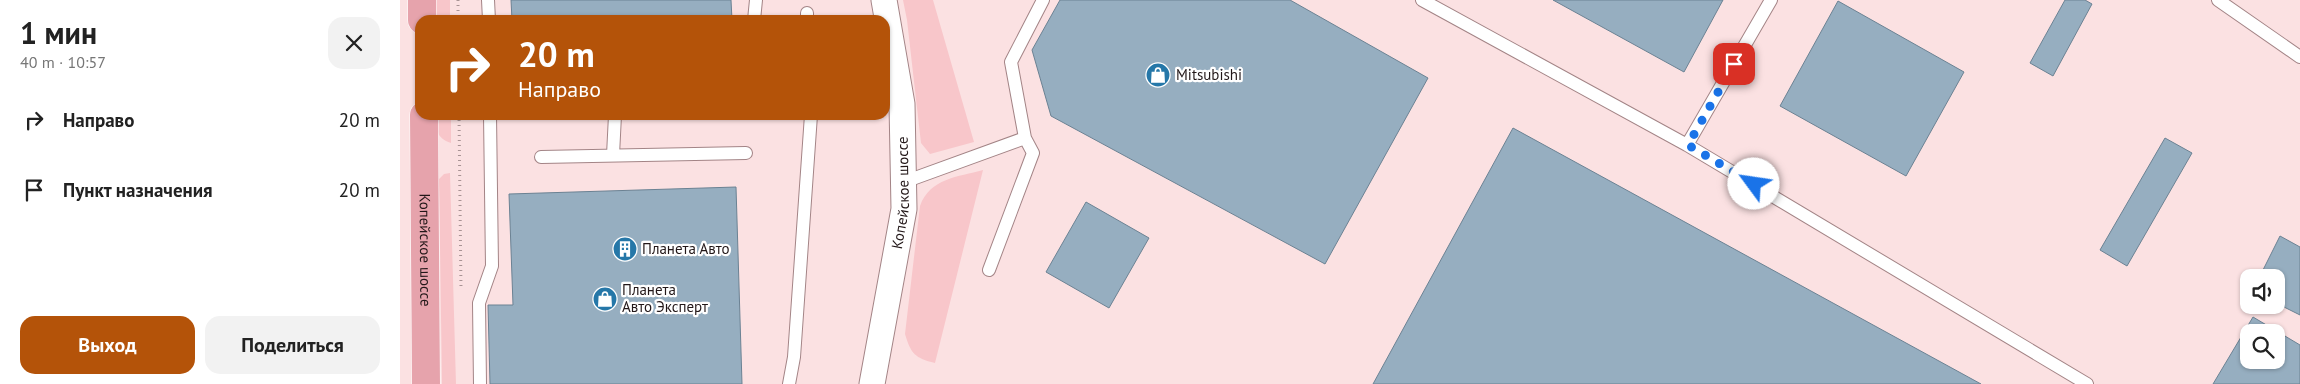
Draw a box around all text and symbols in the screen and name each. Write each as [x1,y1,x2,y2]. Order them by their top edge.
text: 1 мин [20,13,97,52]
button: close [328,17,380,69]
text: 20 m [518,31,595,77]
icon: right [435,35,500,100]
pin [1713,43,1755,85]
icon: arrive [1720,50,1748,78]
text: 40 m · 10:57 [20,52,106,72]
shop icon: Mitsubishi [1145,62,1171,88]
place label: Mitsubishi [1176,65,1242,84]
text: Направо [518,75,601,103]
icon: right [20,106,48,134]
text: Направо [63,108,134,132]
text: 20 m [339,108,380,132]
street label: Копейское шоссе [887,136,913,250]
position arrow [1727,157,1779,209]
icon: arrive [20,176,48,204]
text: Пункт назначения [63,178,213,202]
text: 20 m [339,178,380,202]
street label: Копейское шоссе [416,193,435,307]
building icon: Планета Авто [612,236,638,262]
place label: Планета Авто [642,239,730,258]
map controls [2240,269,2285,369]
button: sound [2240,269,2285,314]
place label: Планета Авто Эксперт [622,280,708,316]
shop icon: Планета Авто Эксперт [592,286,618,312]
button: Выход [20,316,195,374]
button: Поделиться [205,316,380,374]
button: search [2240,324,2285,369]

